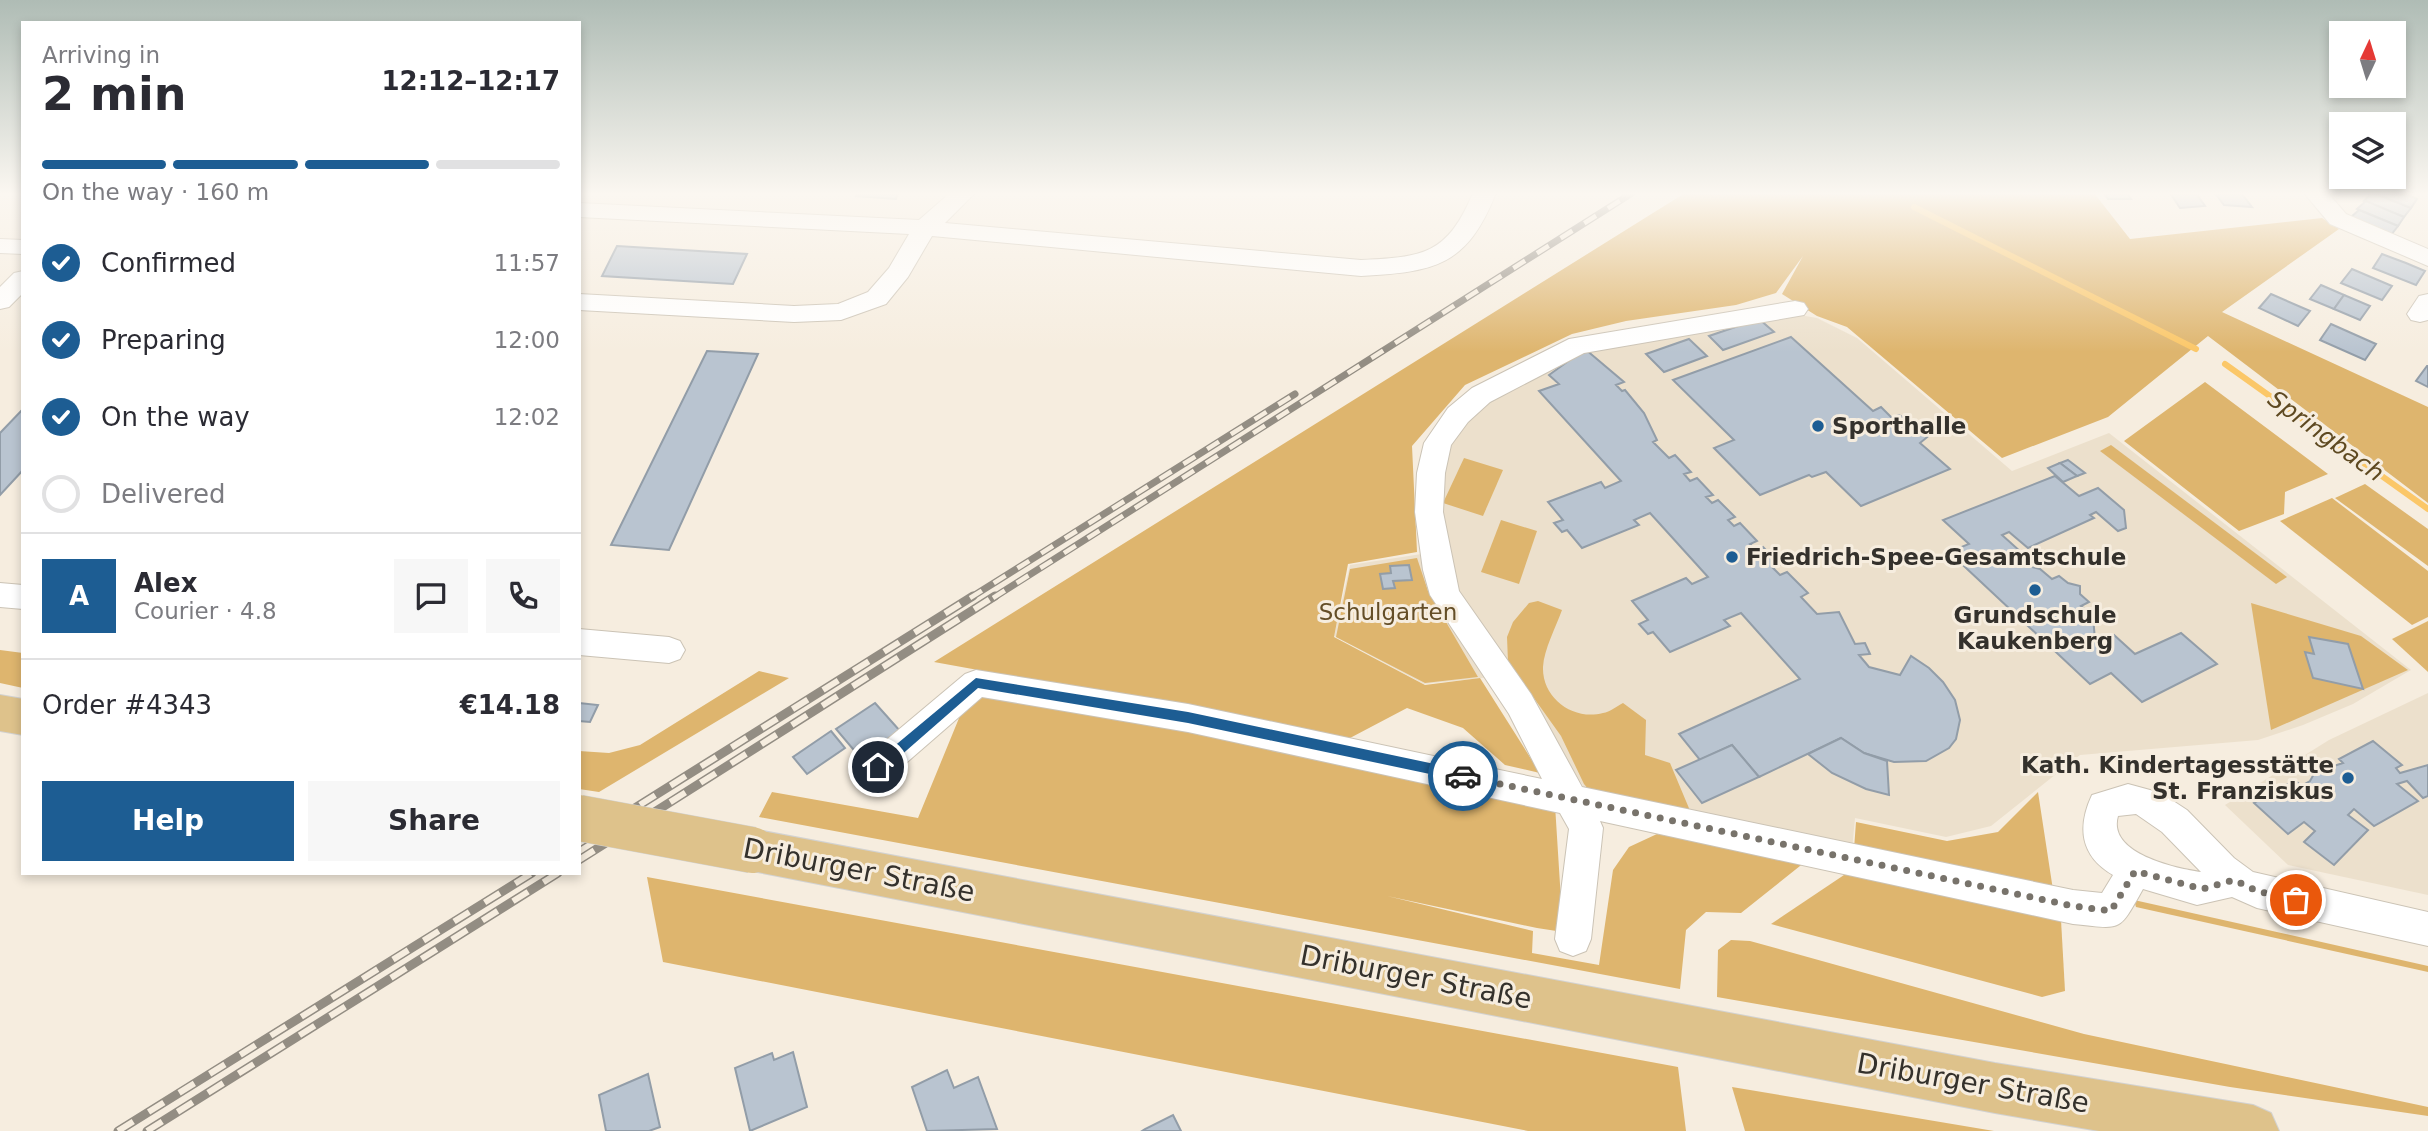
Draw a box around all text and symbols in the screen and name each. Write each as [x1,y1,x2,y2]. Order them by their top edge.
north arrow [2329,21,2406,98]
map controls [2329,21,2406,189]
text: Arriving in [42,42,160,68]
text: 12:12–12:17 [381,66,560,96]
text: 2 min [42,67,186,121]
button: layers [2329,112,2406,189]
text: On the way · 160 m [42,179,269,205]
icon: check [42,244,80,282]
text: Confirmed [101,248,236,278]
text: 11:57 [494,250,560,276]
icon: check [42,321,80,359]
text: Preparing [101,325,226,355]
text: 12:00 [494,327,560,353]
water label: Springbach [2263,385,2389,487]
icon: check [42,398,80,436]
text: On the way [101,402,250,432]
text: 12:02 [494,404,560,430]
place label: Sporthalle [1832,413,1966,439]
marker: Sporthalle [1810,418,1826,434]
text: Delivered [101,479,225,509]
place label: Friedrich-Spee-Gesamtschule [1746,544,2126,570]
marker: Friedrich-Spee-Gesamtschule [1724,549,1740,565]
button: chat [394,559,468,633]
button: phone [486,559,560,633]
text: Alex [134,568,197,598]
text: A [69,581,89,611]
marker: Grundschule Kaukenberg [2027,582,2043,598]
text: Courier · 4.8 [134,598,277,624]
park label: Schulgarten [1319,599,1457,625]
place label: Grundschule Kaukenberg [1954,602,2117,654]
text: Order #4343 [42,690,212,720]
text: €14.18 [460,690,560,720]
pin [848,737,908,797]
courier [1428,741,1498,811]
icon: home [859,748,897,786]
place label: Kath. Kindertagesstätte St. Franziskus [2021,752,2334,804]
icon: car [1444,757,1482,795]
marker: Kath. Kindertagesstätte St. Franziskus [2340,770,2356,786]
button: Help [42,781,294,861]
button: Share [308,781,560,861]
street label: Driburger Straße [740,831,978,909]
pin [2266,870,2326,930]
icon: bag [2277,881,2315,919]
street label: Driburger Straße [1297,938,1535,1016]
street label: Driburger Straße [1854,1046,2092,1120]

